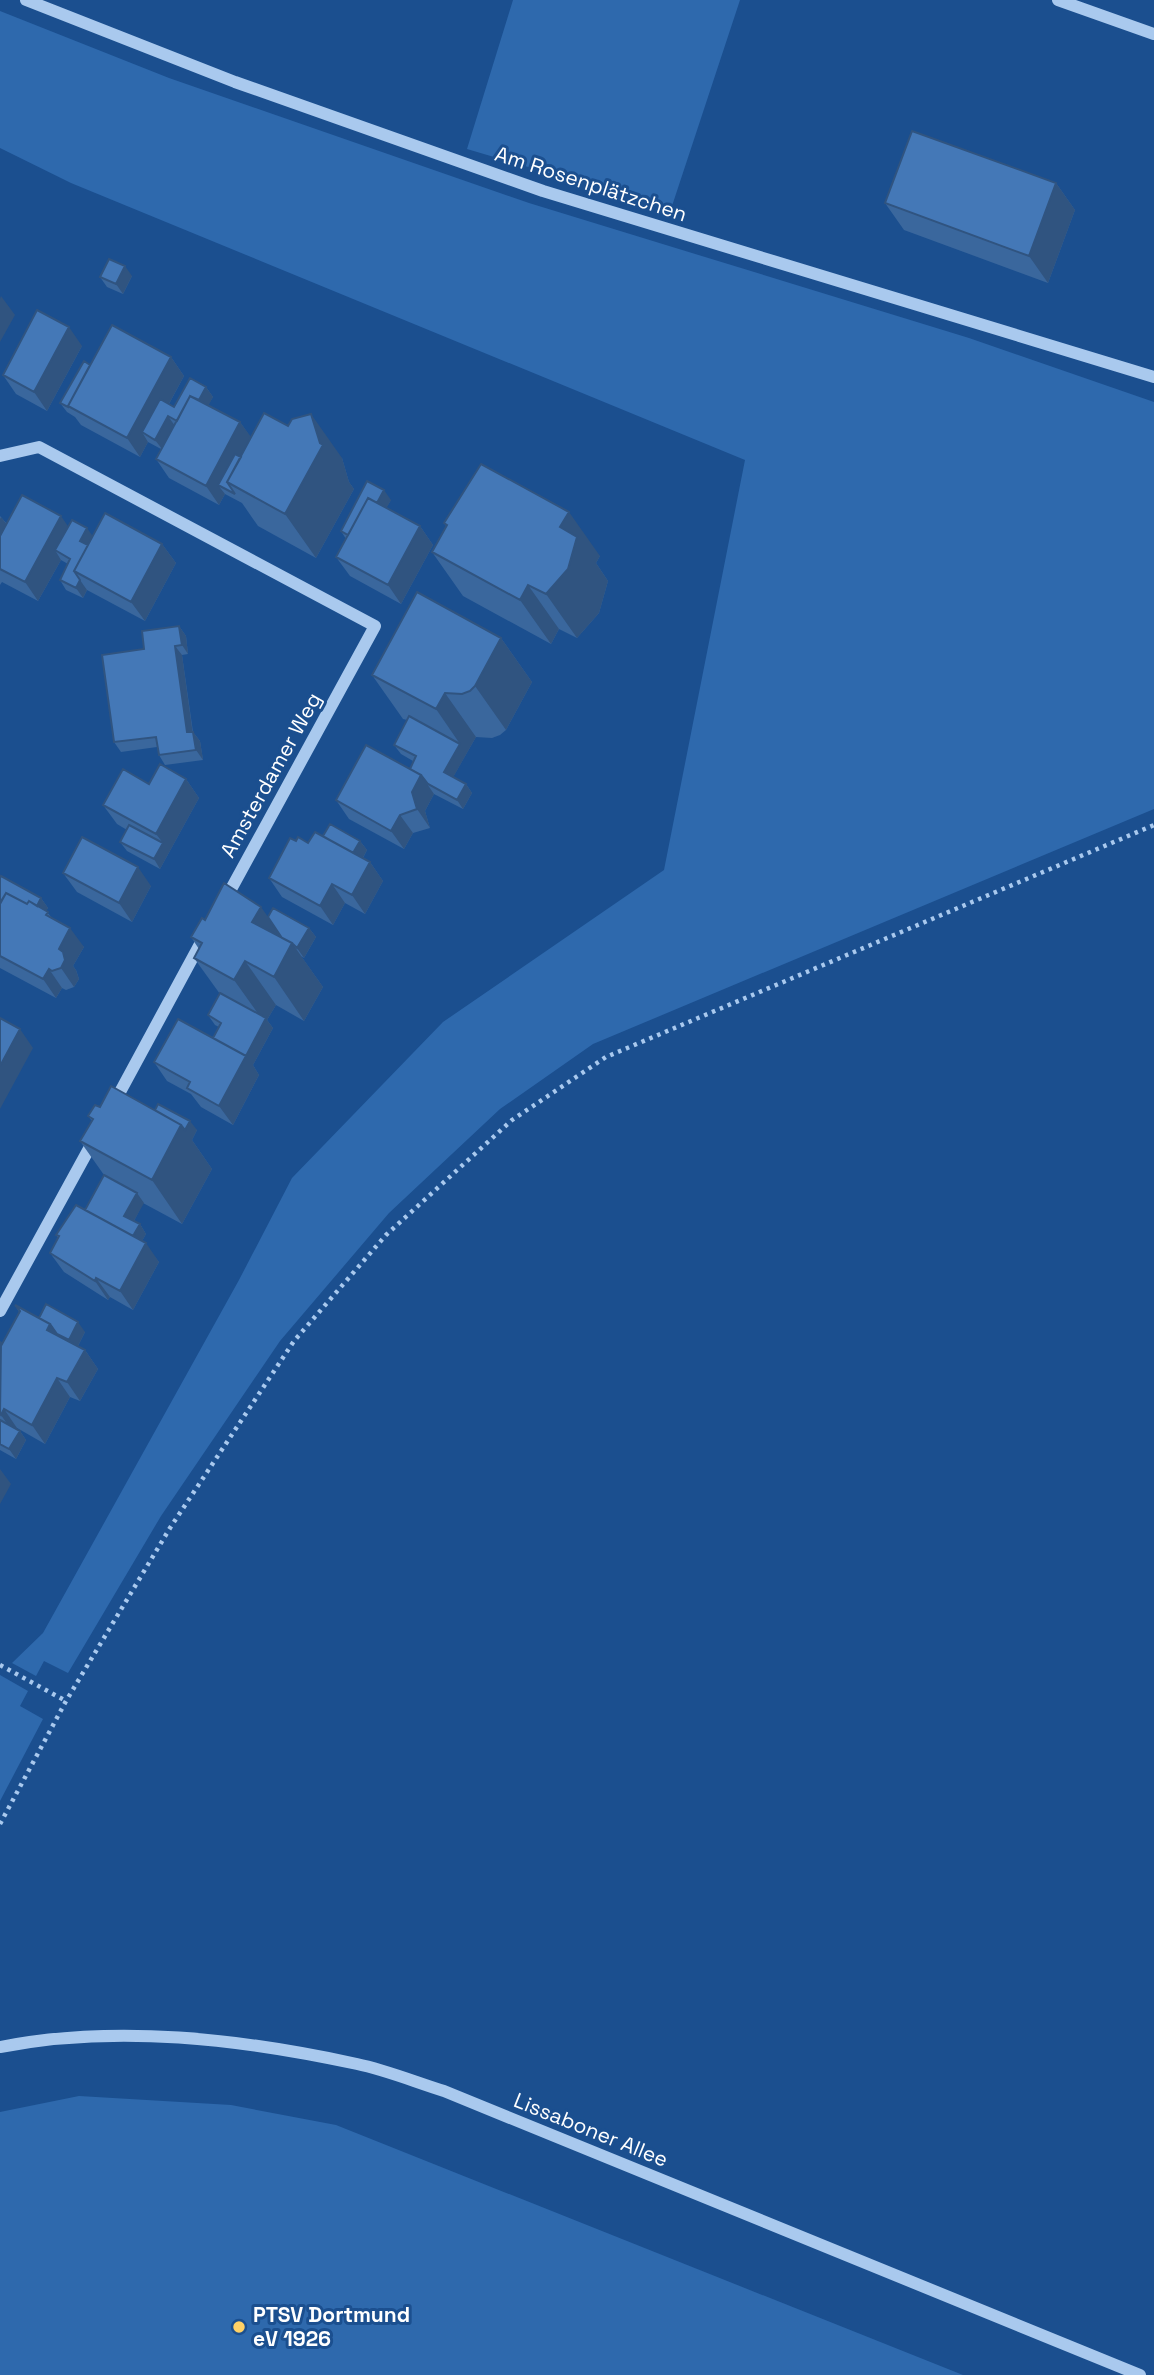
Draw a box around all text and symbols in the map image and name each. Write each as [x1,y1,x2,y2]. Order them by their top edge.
street label: Am Rosenplätzchen [492,140,691,227]
street label: Amsterdamer Weg [214,687,327,862]
street label: Lissaboner Allee [510,2086,672,2173]
place label: PTSV Dortmund eV 1926 [253,2301,410,2352]
marker: PTSV Dortmund eV 1926 [231,2319,247,2335]

